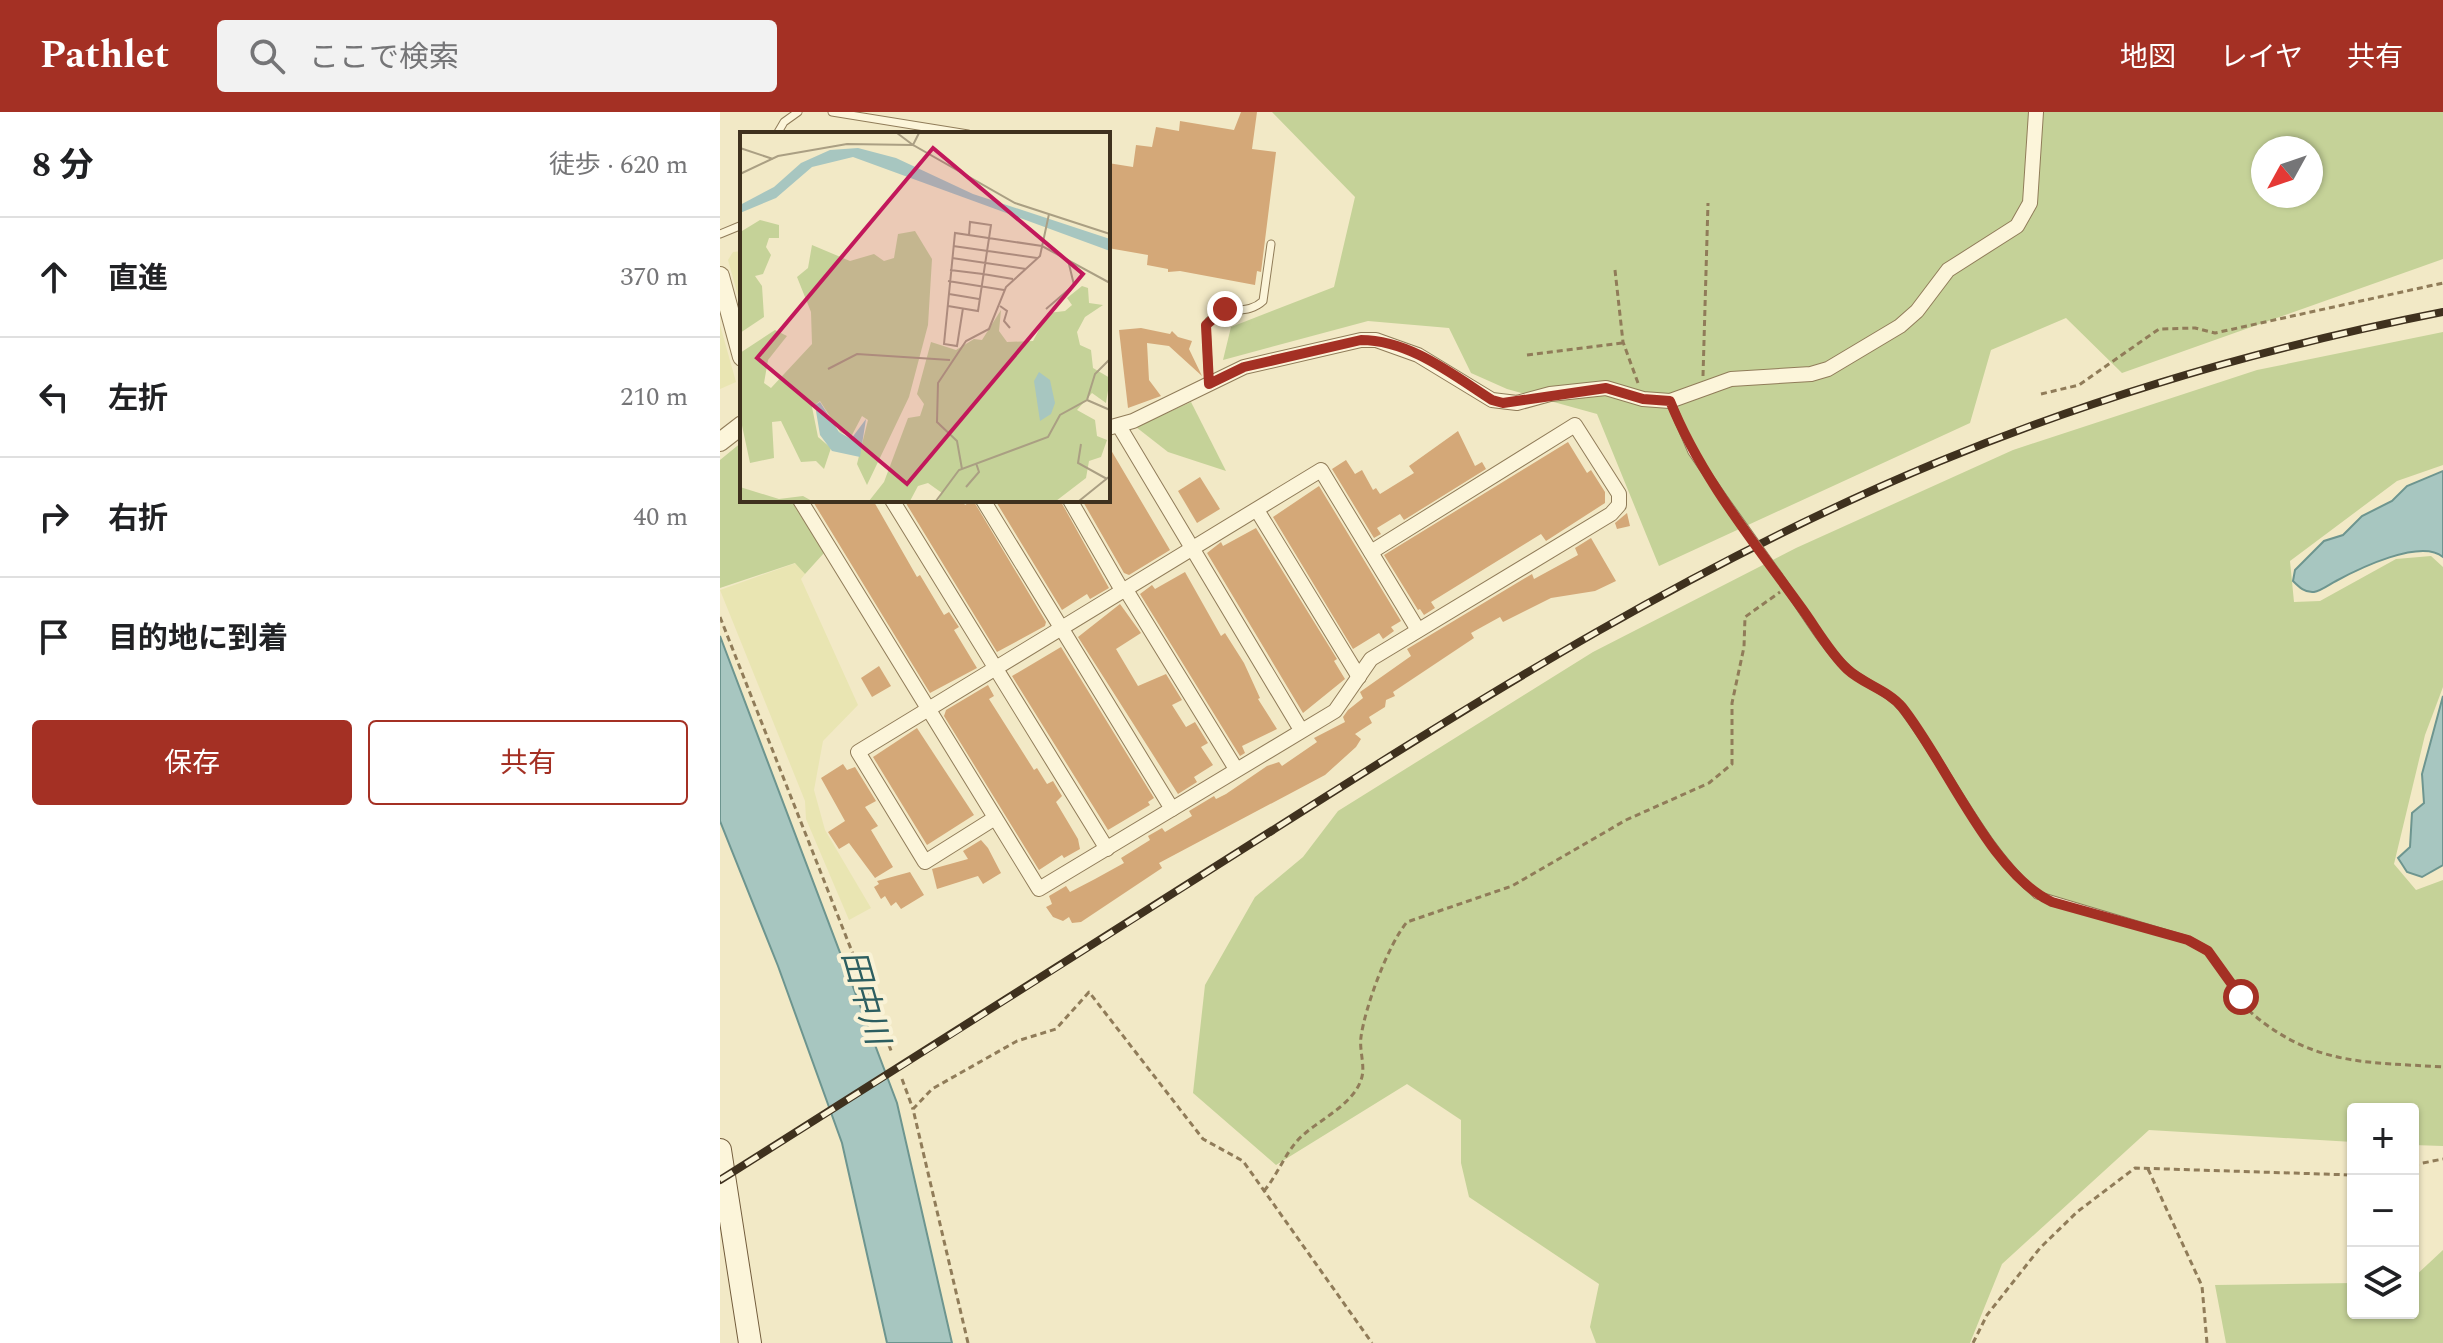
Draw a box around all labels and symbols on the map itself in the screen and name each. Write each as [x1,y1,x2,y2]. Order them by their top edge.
inset map [740,132,1110,502]
north arrow [2251,136,2323,208]
route end [1207,291,1243,327]
water label: 田中川 [828,945,902,1053]
route start [2223,979,2259,1015]

